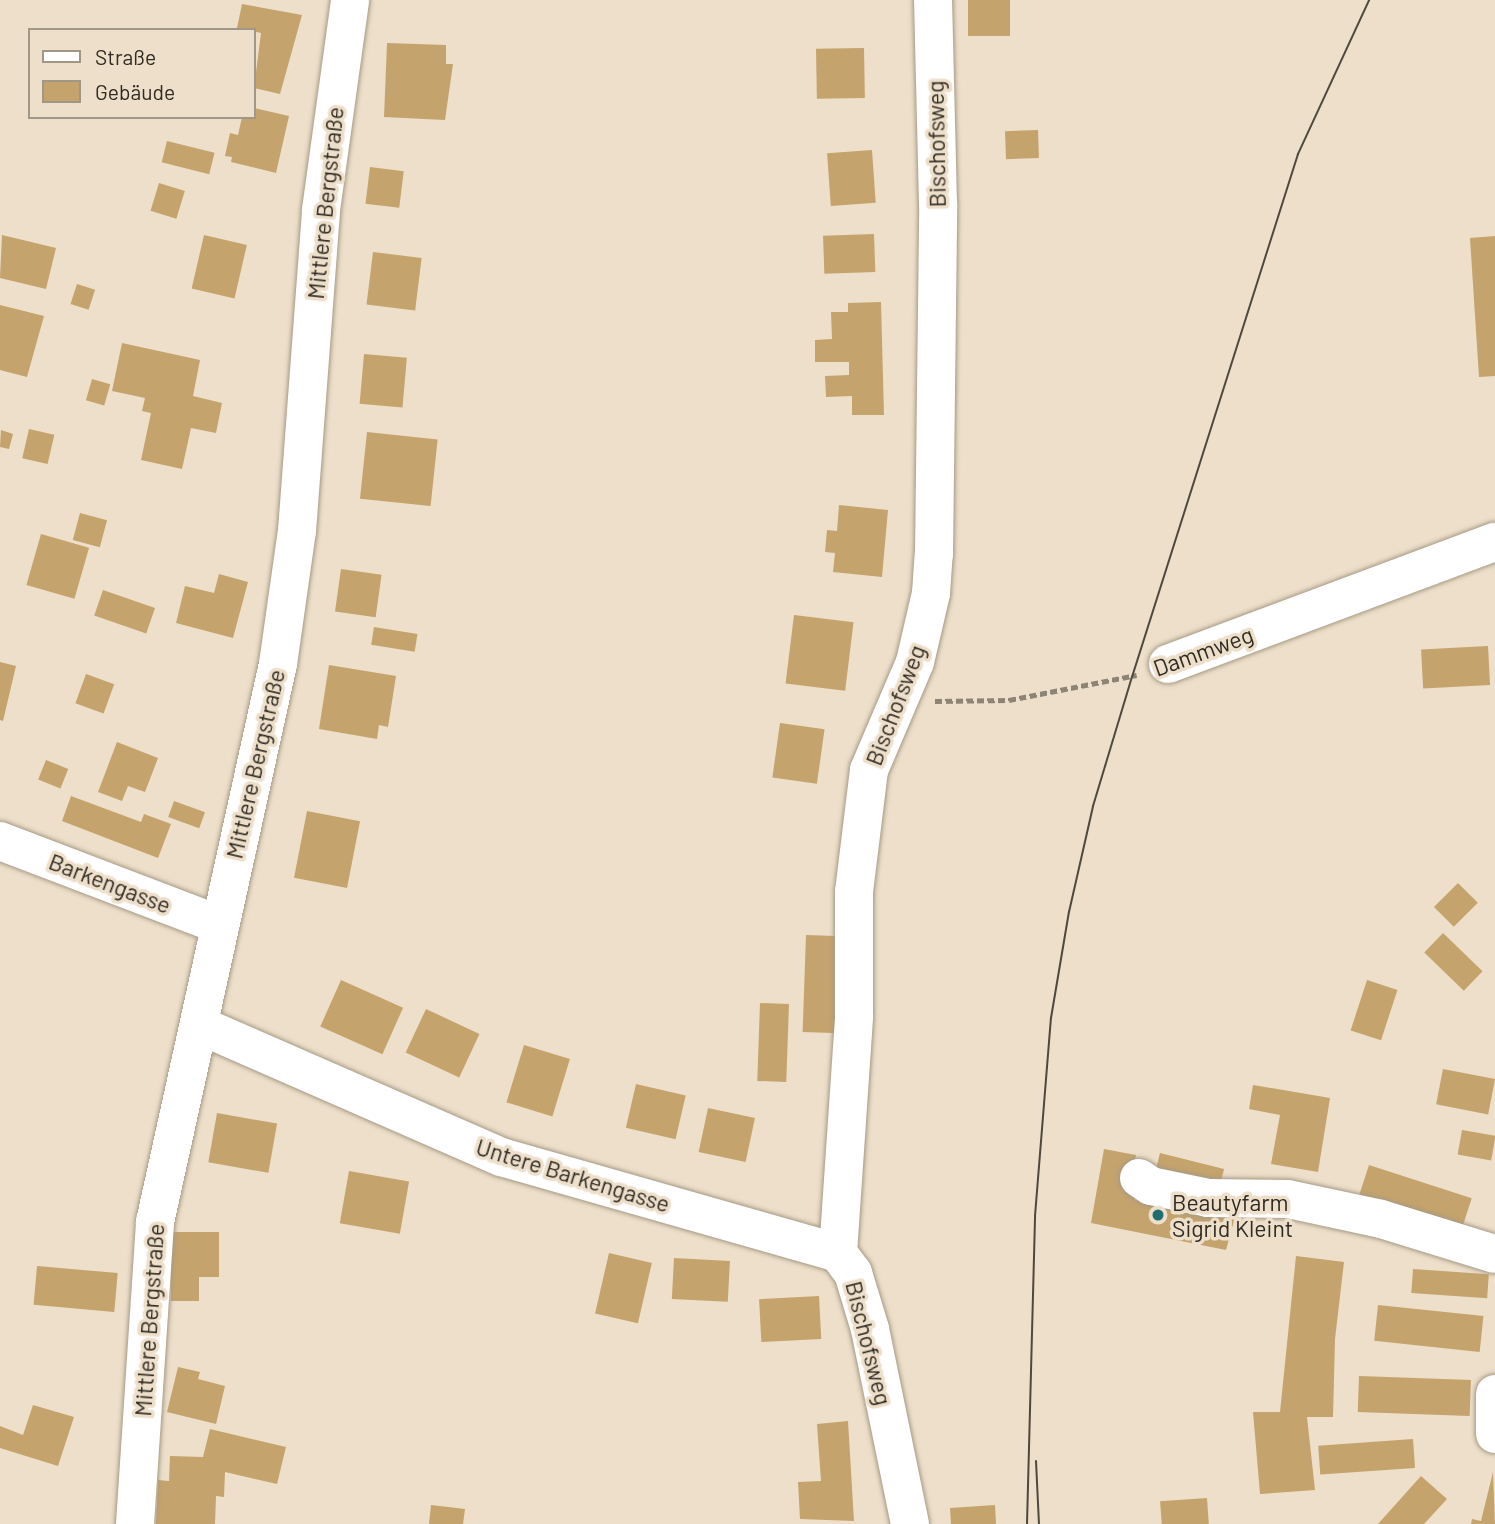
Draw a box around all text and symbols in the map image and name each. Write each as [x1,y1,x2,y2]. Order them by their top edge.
legend [28,28,256,119]
text: Straße [95,44,156,69]
text: Gebäude [95,79,175,104]
street label: Bischofsweg [921,80,951,208]
street label: Mittlere Bergstraße [301,105,349,301]
street label: Dammweg [1149,620,1257,682]
street label: Bischofsweg [859,641,931,769]
street label: Mittlere Bergstraße [220,667,290,861]
street label: Barkengasse [45,847,175,919]
street label: Untere Barkengasse [473,1132,673,1218]
place label: Beautyfarm Sigrid Kleint [1172,1188,1293,1242]
marker: Beautyfarm Sigrid Kleint [1150,1207,1166,1223]
street label: Mittlere Bergstraße [128,1223,170,1417]
street label: Bischofsweg [840,1278,898,1408]

